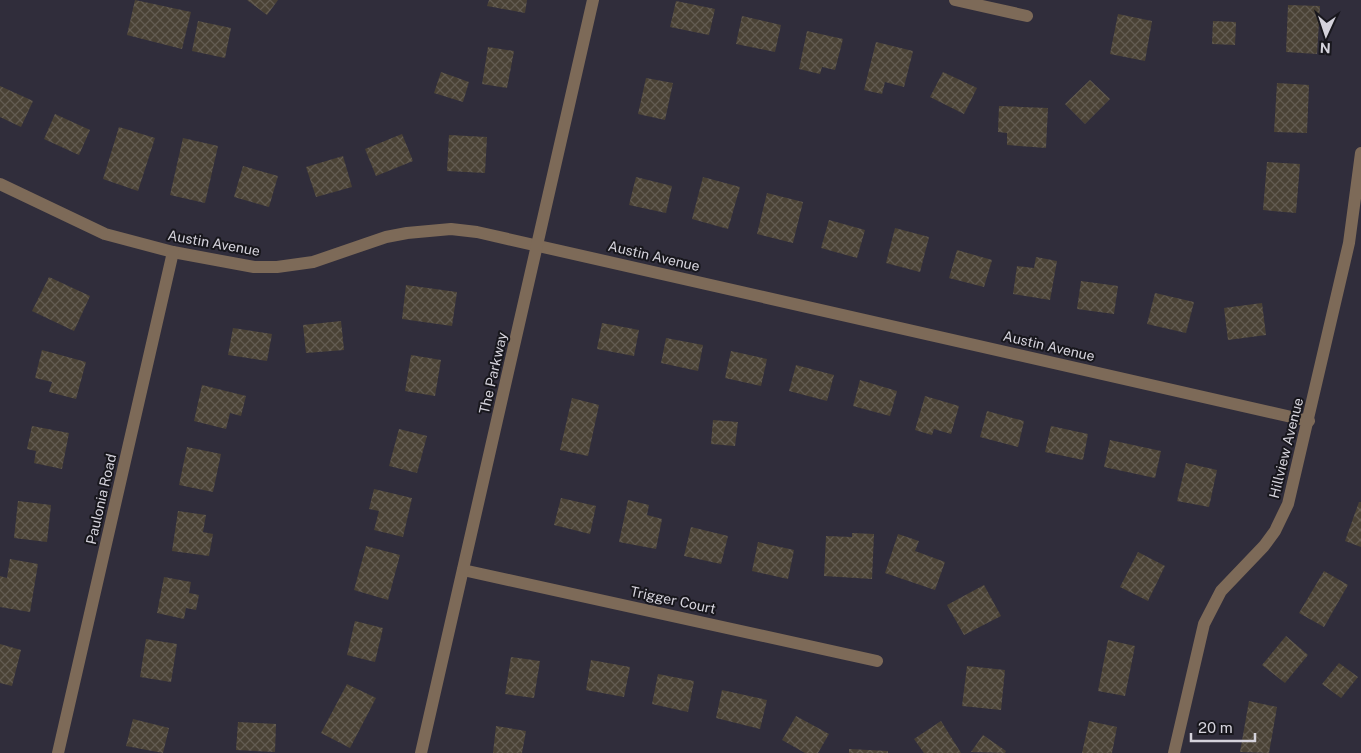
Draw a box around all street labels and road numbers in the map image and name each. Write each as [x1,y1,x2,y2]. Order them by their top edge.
street label: Austin Avenue [167,227,261,259]
street label: Austin Avenue [607,238,701,274]
street label: Austin Avenue [1002,328,1096,364]
street label: The Parkway [476,330,510,415]
street label: Hillview Avenue [1266,396,1306,500]
street label: Paulonia Road [83,452,119,546]
street label: Trigger Court [629,583,717,617]

